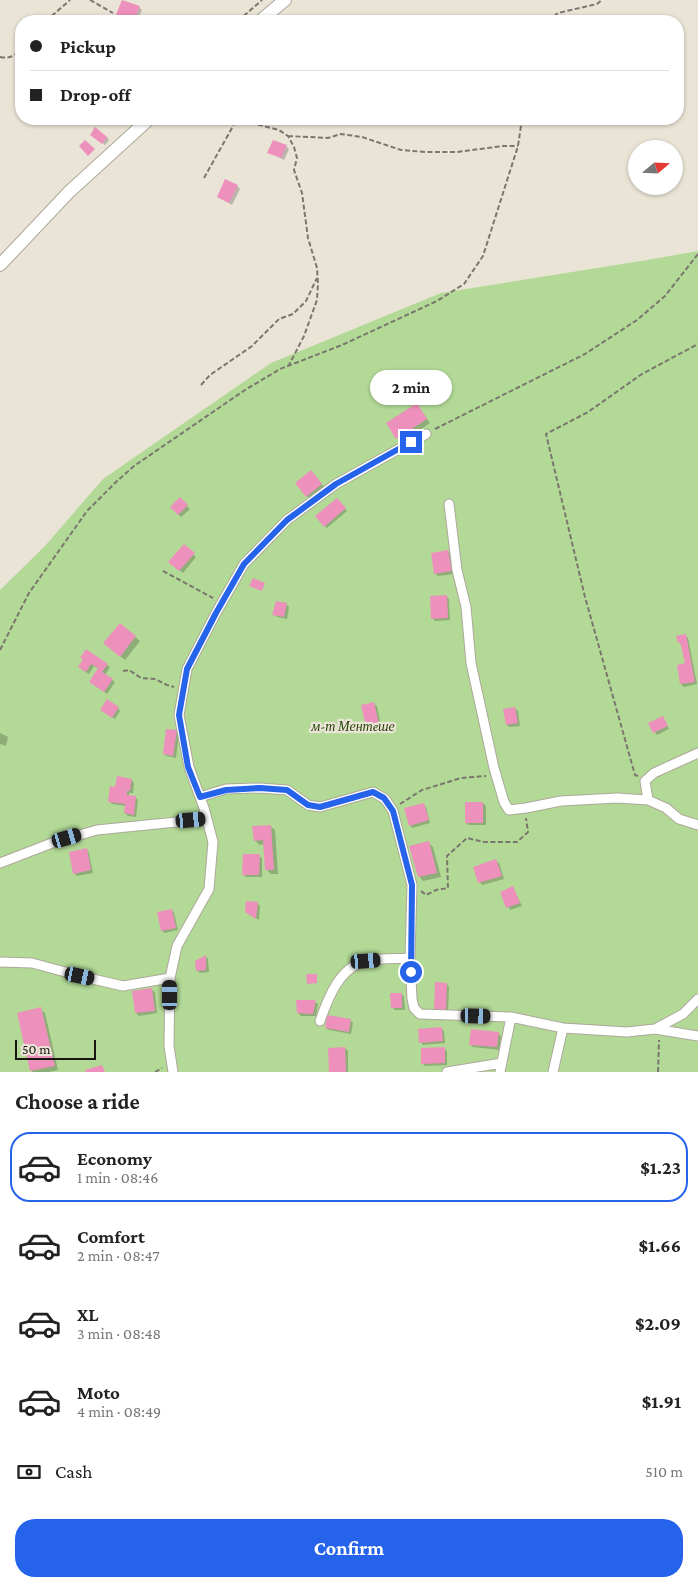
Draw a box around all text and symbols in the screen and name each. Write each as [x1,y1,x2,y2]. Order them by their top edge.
text: Pickup [60,36,116,57]
text: Drop-off [60,84,131,105]
north arrow [628,140,682,195]
map controls [628,140,683,195]
callout: 2 min [370,370,452,404]
text: 2 min [392,379,430,396]
route end [400,431,422,453]
park label: м-т Ментeше [310,718,395,734]
car [175,811,206,829]
car [50,827,83,849]
car [350,952,381,970]
route start [400,961,422,983]
car [63,966,96,986]
car [162,980,177,1010]
car [460,1008,491,1024]
scale bar [15,1037,96,1060]
text: 50 m [22,1041,50,1057]
text: Choose a ride [15,1089,140,1114]
icon: car [17,1145,62,1190]
text: Economy [77,1148,152,1169]
text: $1.23 [640,1157,681,1178]
text: 1 min · 08:46 [77,1169,158,1186]
icon: car [17,1223,62,1268]
text: Comfort [77,1226,145,1247]
text: $1.66 [639,1235,681,1256]
text: 2 min · 08:47 [77,1247,160,1264]
icon: car [17,1301,62,1346]
text: XL [77,1304,99,1325]
text: $2.09 [635,1313,681,1334]
text: 3 min · 08:48 [77,1325,161,1342]
icon: car [17,1379,62,1424]
text: Moto [77,1382,120,1403]
text: $1.91 [642,1391,681,1412]
text: 4 min · 08:49 [77,1403,161,1420]
icon: cash [15,1458,43,1486]
text: Cash [55,1461,93,1482]
text: 510 m [645,1463,683,1480]
button: Confirm [15,1519,683,1577]

